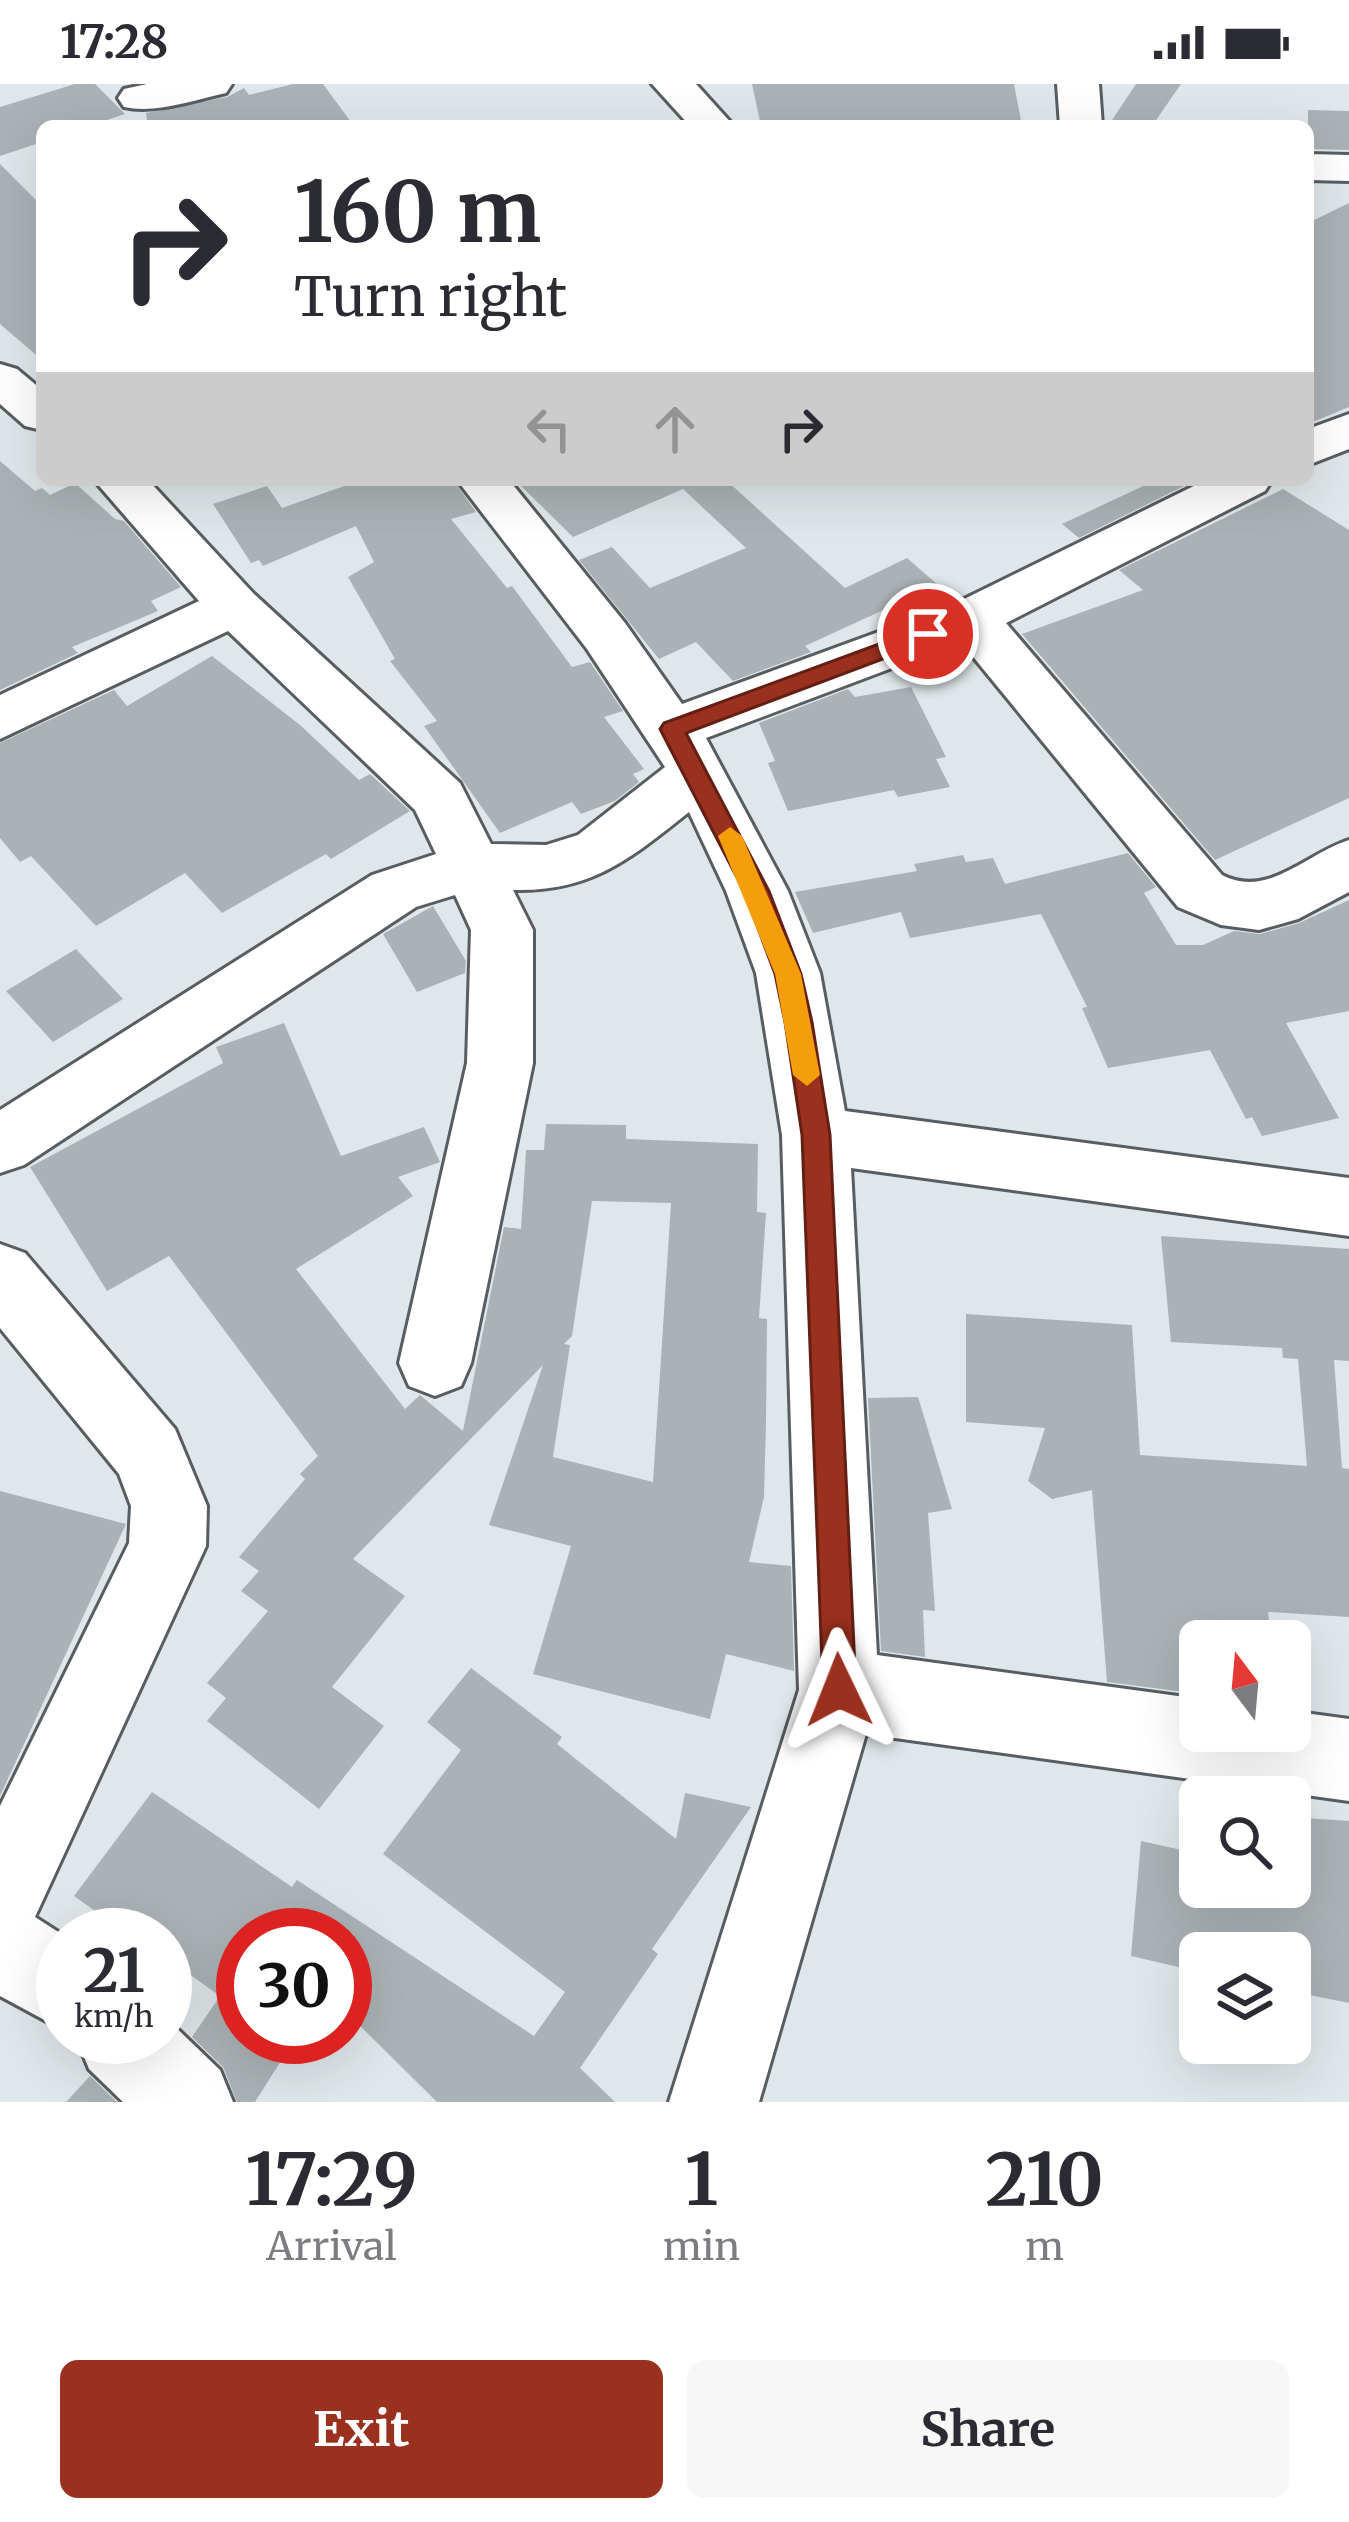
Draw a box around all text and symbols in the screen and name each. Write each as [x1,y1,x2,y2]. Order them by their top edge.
text: 17:28 [60,14,168,70]
text: 160 m [294,159,541,265]
icon: right [96,168,252,324]
text: Turn right [294,263,567,331]
icon: left [516,396,582,462]
icon: ahead [642,396,708,462]
icon: right [768,396,834,462]
pin [877,583,979,685]
icon: arrive [895,601,961,667]
north arrow [1179,1620,1311,1752]
map controls [1179,1620,1311,2064]
position arrow [776,1627,902,1753]
button: search [1179,1776,1311,1908]
speed limit sign: 30 [216,1908,372,2064]
button: layers [1179,1932,1311,2064]
text: 21 [83,1933,145,2008]
text: km/h [74,1997,154,2035]
text: 17:29 [245,2134,418,2225]
text: 1 [685,2134,718,2225]
text: 210 [985,2134,1104,2225]
text: Arrival [266,2222,397,2271]
text: min [663,2222,740,2271]
text: m [1025,2222,1064,2271]
button: Exit [60,2360,663,2498]
button: Share [687,2360,1289,2498]

